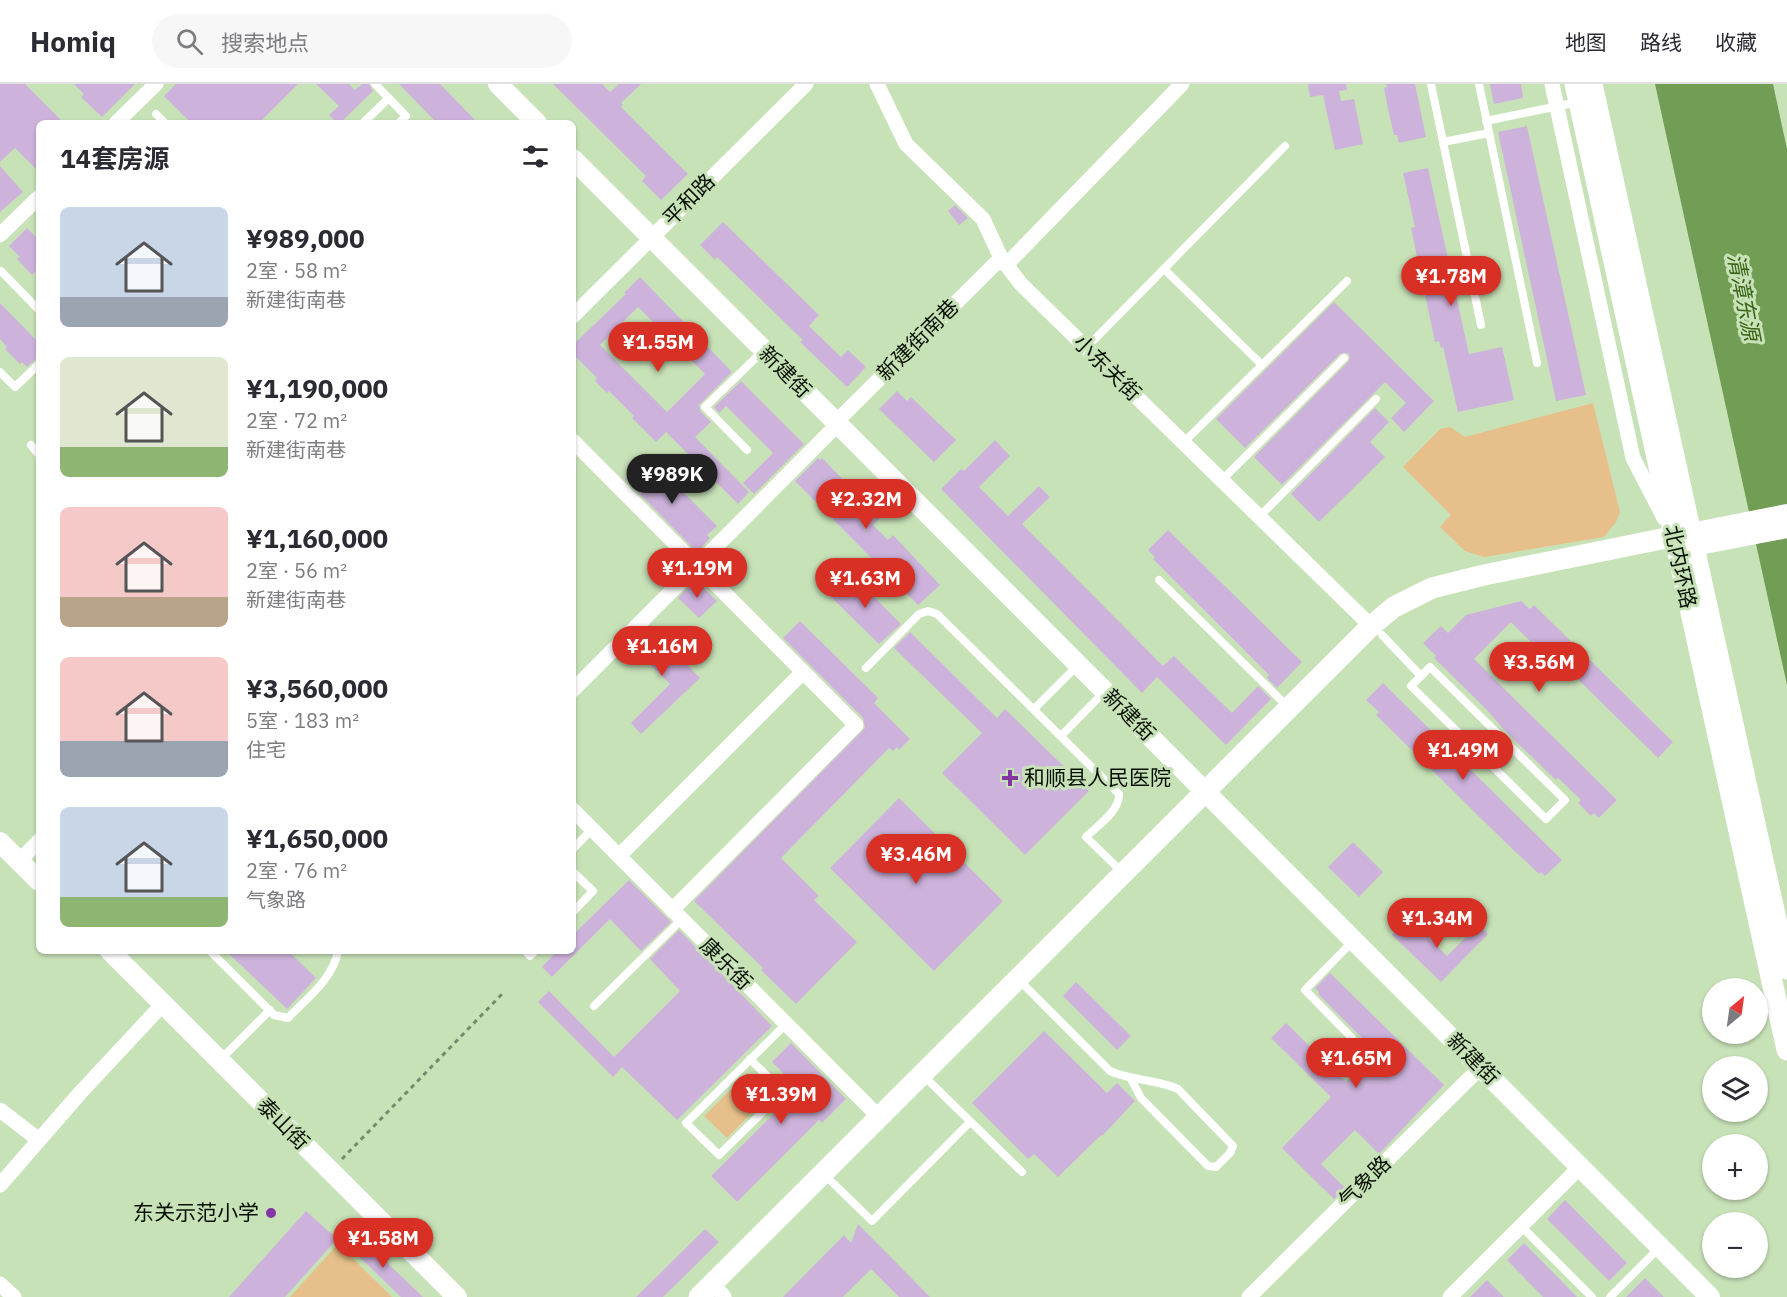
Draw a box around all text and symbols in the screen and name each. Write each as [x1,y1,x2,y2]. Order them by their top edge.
search box [152,14,572,68]
text: Homiq [30,23,116,60]
icon: search [173,25,206,58]
text: 搜索地点 [221,28,309,57]
text: 地图 [1565,28,1607,56]
text: 路线 [1640,28,1682,56]
text: 收藏 [1715,28,1757,56]
icon: filters [519,140,552,173]
text: 14套房源 [60,141,169,175]
street label: 平和路 [656,167,720,231]
text: ¥989,000 [246,221,365,255]
icon: home [108,231,180,303]
water label: 清漳东源 [1722,251,1768,347]
pin: ¥1.78M [1402,256,1500,307]
text: 2室 · 58 m² [246,257,347,284]
text: ¥1.78M [1415,262,1487,289]
text: 新建街南巷 [246,286,346,313]
street label: 新建街南巷 [870,292,964,386]
pin: ¥1.55M [609,322,707,373]
text: ¥1.55M [622,328,694,355]
street label: 小东关街 [1068,328,1148,407]
street label: 新建街 [754,339,818,403]
text: ¥1,190,000 [246,371,388,405]
icon: home [108,381,180,453]
text: 2室 · 72 m² [246,407,347,434]
text: 新建街南巷 [246,436,346,463]
pin: ¥989K [630,454,714,505]
text: ¥989K [641,460,703,487]
pin: ¥2.32M [817,479,915,530]
text: ¥2.32M [830,485,902,512]
text: ¥1,160,000 [246,521,388,555]
street label: 北内环路 [1659,523,1703,611]
icon: home [108,531,180,603]
pin: ¥1.19M [648,548,746,599]
text: ¥1.19M [661,554,733,581]
text: 2室 · 56 m² [246,557,347,584]
pin: ¥1.63M [816,558,914,609]
text: ¥1.63M [829,564,901,591]
text: 新建街南巷 [246,586,346,613]
pin: ¥1.16M [613,626,711,677]
text: ¥1.16M [626,632,698,659]
pin: ¥3.56M [1490,642,1588,693]
text: ¥3.56M [1503,648,1575,675]
text: ¥3,560,000 [246,671,388,705]
icon: home [108,681,180,753]
street label: 新建街 [1098,682,1162,746]
text: 5室 · 183 m² [246,707,359,734]
pin: ¥1.49M [1414,730,1512,781]
text: 住宅 [246,736,286,763]
text: ¥1.49M [1427,736,1499,763]
place label: 和顺县人民医院 [1024,763,1171,791]
marker: 和顺县人民医院 [1001,769,1019,787]
text: ¥1,650,000 [246,821,388,855]
icon: home [108,831,180,903]
pin: ¥3.46M [867,834,965,885]
text: ¥3.46M [880,840,952,867]
text: 2室 · 76 m² [246,857,347,884]
text: 气象路 [246,886,306,913]
pin: ¥1.34M [1388,898,1486,949]
text: ¥1.34M [1401,904,1473,931]
street label: 康乐街 [695,931,759,995]
north arrow [1702,978,1768,1044]
map controls [1702,978,1768,1278]
street label: 新建街 [1442,1026,1506,1090]
pin: ¥1.65M [1307,1038,1405,1089]
text: ¥1.65M [1320,1044,1392,1071]
button: layers [1702,1056,1768,1122]
pin: ¥1.39M [732,1074,830,1125]
text: ¥1.39M [745,1080,817,1107]
street label: 泰山街 [252,1091,316,1155]
button: + [1702,1134,1768,1200]
street label: 气象路 [1332,1149,1396,1213]
place label: 东关示范小学 [133,1198,259,1226]
marker: 东关示范小学 [264,1206,278,1220]
button: − [1702,1212,1768,1278]
pin: ¥1.58M [334,1218,432,1269]
text: ¥1.58M [347,1224,419,1251]

